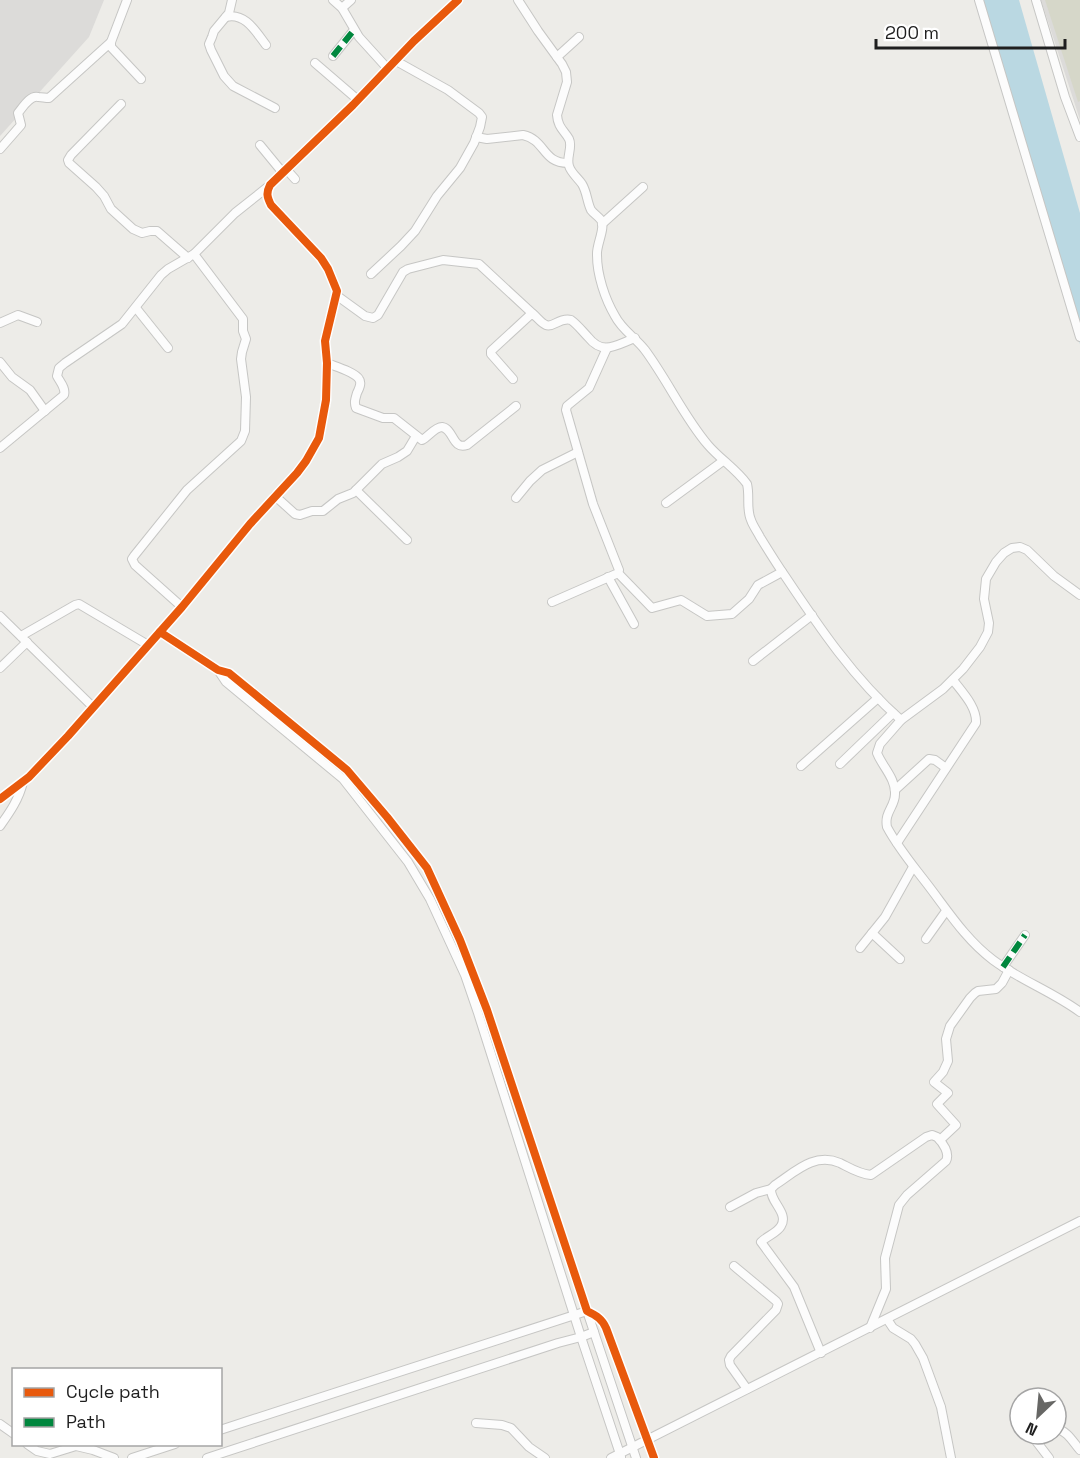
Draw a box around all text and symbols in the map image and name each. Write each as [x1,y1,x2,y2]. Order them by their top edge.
scale bar [876,12,1065,50]
text: 200 m [885,21,939,44]
legend [12,1368,222,1446]
text: Cycle path [66,1380,160,1403]
north arrow [1008,1386,1068,1446]
text: Path [66,1410,106,1433]
text: N [1022,1417,1041,1441]

